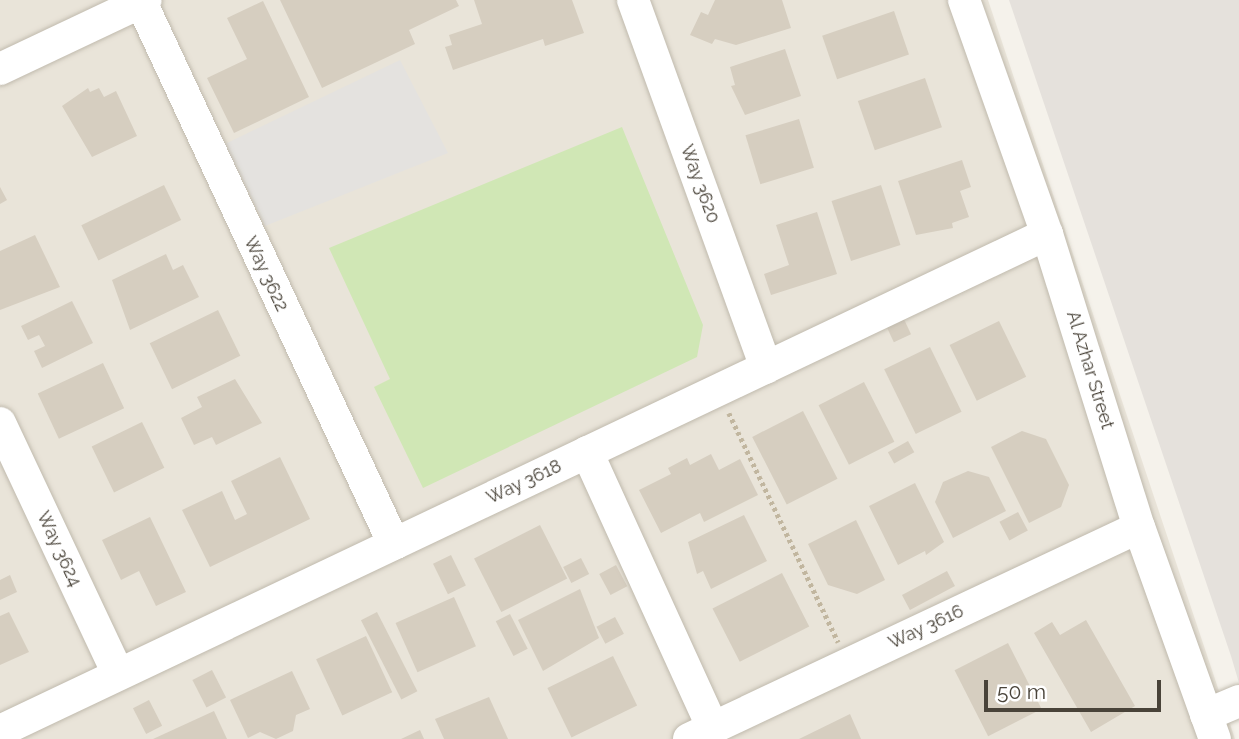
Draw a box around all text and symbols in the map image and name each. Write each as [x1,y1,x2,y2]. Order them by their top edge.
street label: Way 3620 [676,141,724,227]
street label: Way 3622 [239,233,293,315]
street label: Al Azhar Street [1062,308,1118,432]
street label: Way 3618 [483,455,565,509]
street label: Way 3624 [32,508,86,590]
street label: Way 3616 [885,600,967,654]
scale bar [987,666,1164,710]
text: 50 m [997,679,1046,704]

